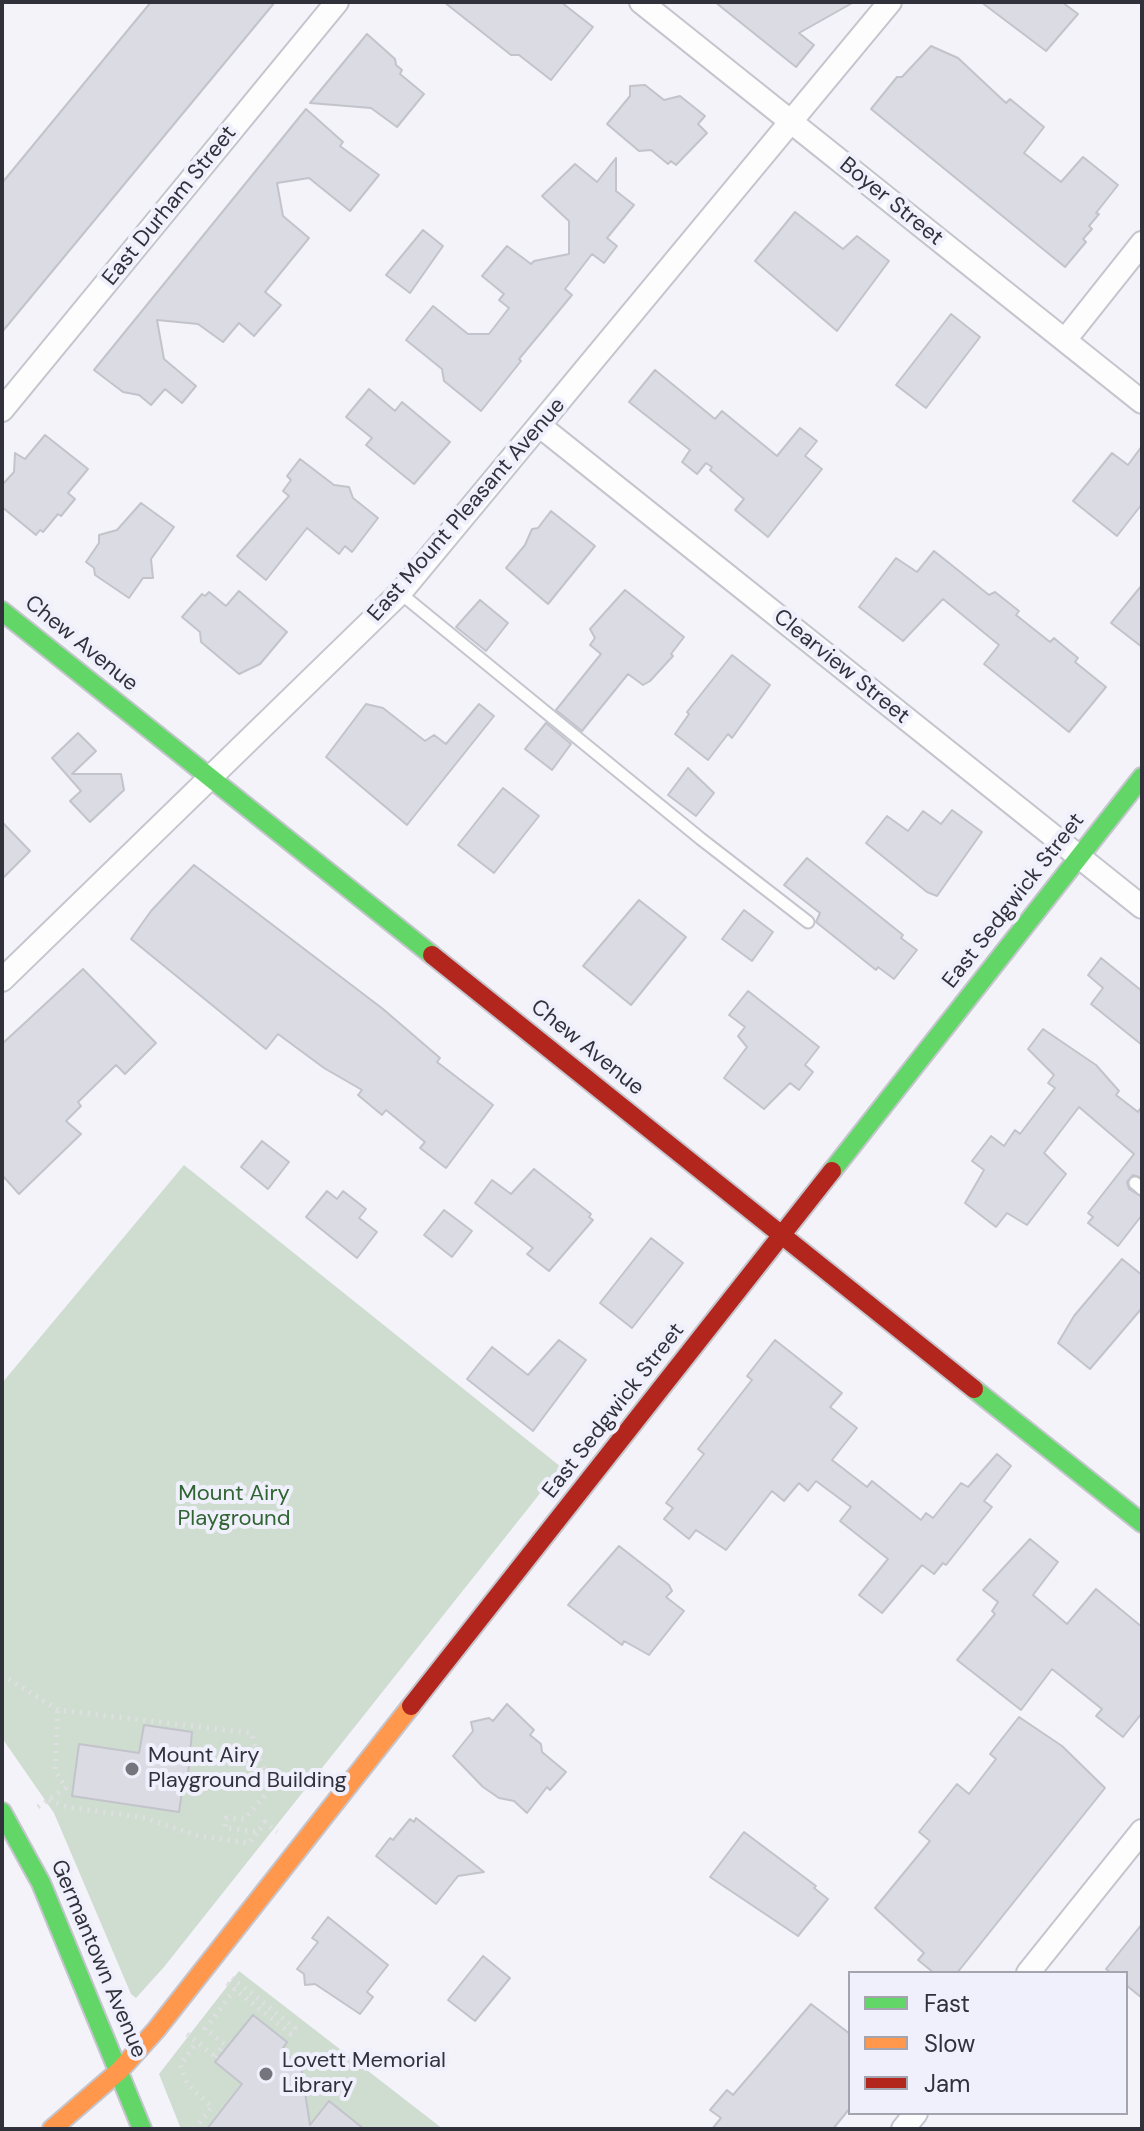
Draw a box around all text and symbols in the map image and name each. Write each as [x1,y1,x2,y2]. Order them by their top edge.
street label: East Durham Street [98,121,242,291]
street label: Boyer Street [834,152,948,252]
street label: East Mount Pleasant Avenue [363,393,571,627]
street label: Chew Avenue [19,590,143,698]
street label: Clearview Street [768,604,914,730]
street label: East Sedgwick Street [938,808,1090,994]
street label: Chew Avenue [525,994,649,1102]
street label: East Sedgwick Street [538,1318,690,1504]
park label: Mount Airy Playground [178,1481,290,1532]
place label: Mount Airy Playground Building [148,1743,347,1794]
marker: Mount Airy Playground Building [123,1760,141,1778]
street label: Germantown Avenue [44,1856,152,2062]
legend [848,1971,1128,2115]
text: Fast [924,1988,970,2019]
text: Slow [924,2028,975,2059]
place label: Lovett Memorial Library [282,2048,446,2100]
marker: Lovett Memorial Library [257,2065,275,2083]
text: Jam [924,2068,970,2099]

